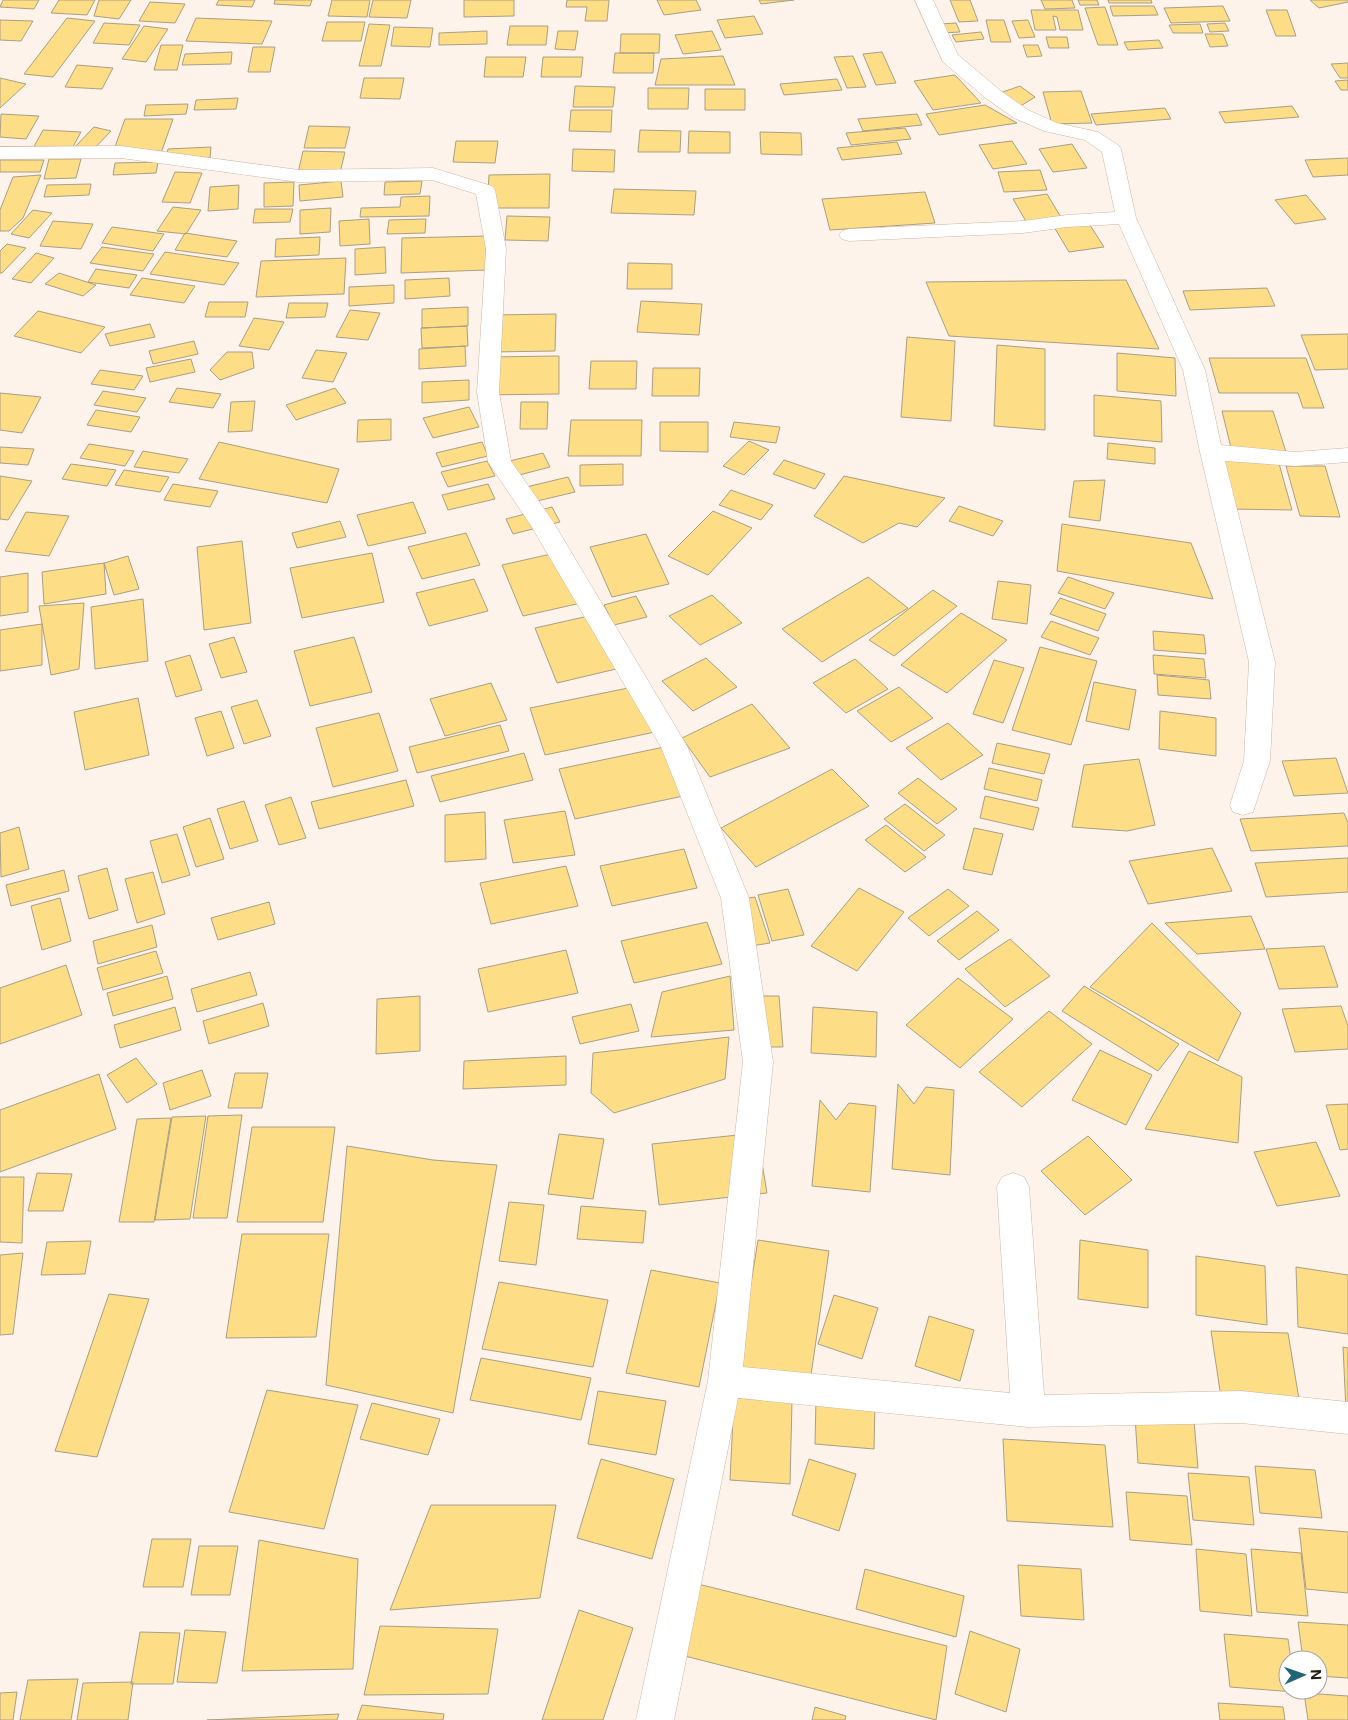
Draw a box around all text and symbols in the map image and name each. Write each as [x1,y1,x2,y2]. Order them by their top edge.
north arrow [1278,1650,1328,1700]
text: N [1308,1669,1325,1680]

